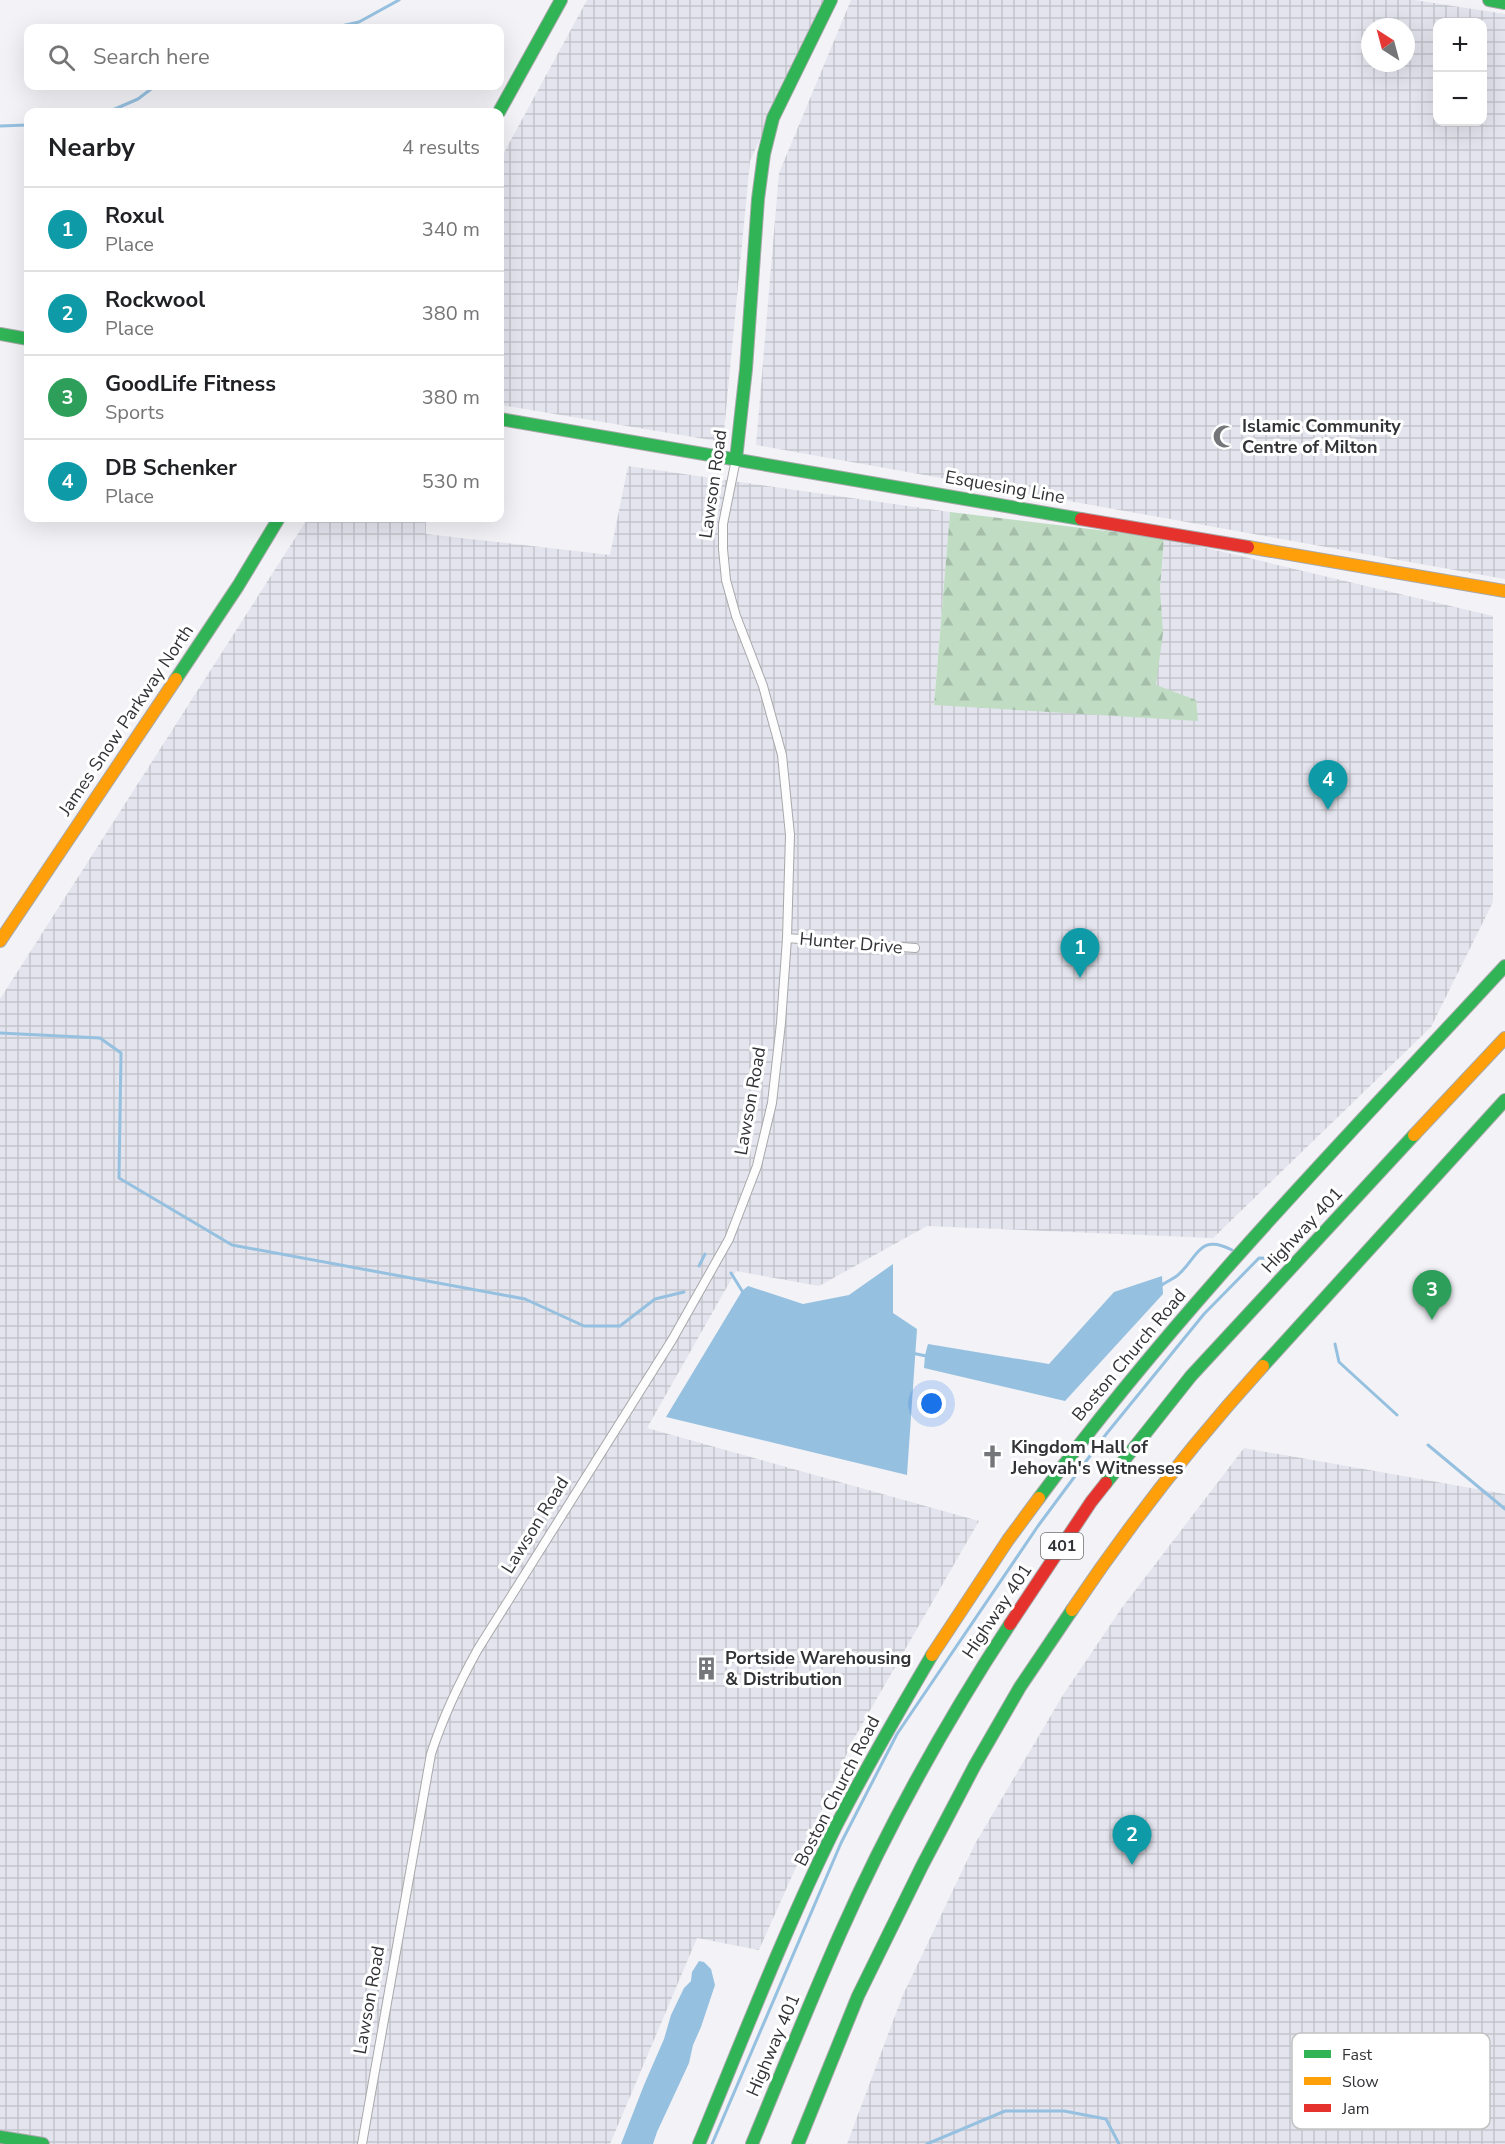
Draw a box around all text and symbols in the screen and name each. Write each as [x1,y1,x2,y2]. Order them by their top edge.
north arrow [1361,18,1415,72]
map controls [1433,18,1487,126]
button: + [1433,18,1487,72]
search box [24,24,504,90]
icon: search [45,41,78,74]
text: Search here [93,42,210,72]
button: − [1433,72,1487,126]
text: Nearby [48,130,135,165]
text: 4 results [402,134,480,161]
text: Roxul [105,201,164,231]
text: 1 [62,216,74,243]
text: 340 m [422,216,480,243]
text: Place [105,231,154,258]
text: Rockwool [105,285,205,315]
text: 2 [62,300,74,327]
text: 380 m [422,300,480,327]
text: Place [105,315,154,342]
text: GoodLife Fitness [105,369,276,399]
text: 3 [62,384,74,411]
text: 380 m [422,384,480,411]
text: Sports [105,399,164,426]
place label: Islamic Community Centre of Milton [1242,414,1401,459]
mosque icon: Islamic Community Centre of Milton [1211,423,1237,449]
street label: Lawson Road [693,428,733,540]
text: DB Schenker [105,453,237,483]
street label: Esquesing Line [943,465,1067,509]
text: 4 [62,468,74,495]
text: 530 m [422,468,480,495]
text: Place [105,483,154,510]
street label: James Snow Parkway North [53,620,199,821]
pin: 4 [1308,760,1348,810]
street label: Hunter Drive [798,927,904,959]
pin: 1 [1060,928,1100,978]
street label: Lawson Road [729,1045,771,1157]
street label: Highway 401 [1256,1182,1348,1278]
pin: 3 [1412,1270,1452,1320]
street label: Boston Church Road [1067,1284,1191,1426]
your location [917,1389,946,1418]
place label: Kingdom Hall of Jehovah's Witnesses [1010,1435,1184,1480]
church icon: Kingdom Hall of Jehovah's Witnesses [980,1444,1006,1470]
street label: Lawson Road [496,1472,574,1578]
road number: 401 [1041,1533,1083,1559]
street label: Highway 401 [957,1559,1037,1663]
place label: Portside Warehousing & Distribution [725,1646,911,1691]
building icon: Portside Warehousing & Distribution [694,1655,720,1681]
street label: Boston Church Road [789,1712,885,1870]
pin: 2 [1112,1816,1152,1865]
street label: Lawson Road [348,1944,390,2056]
street label: Highway 401 [741,1990,805,2100]
legend [1292,2033,1490,2129]
text: Fast [1342,2044,1373,2066]
text: Slow [1342,2071,1379,2093]
text: Jam [1341,2098,1369,2120]

